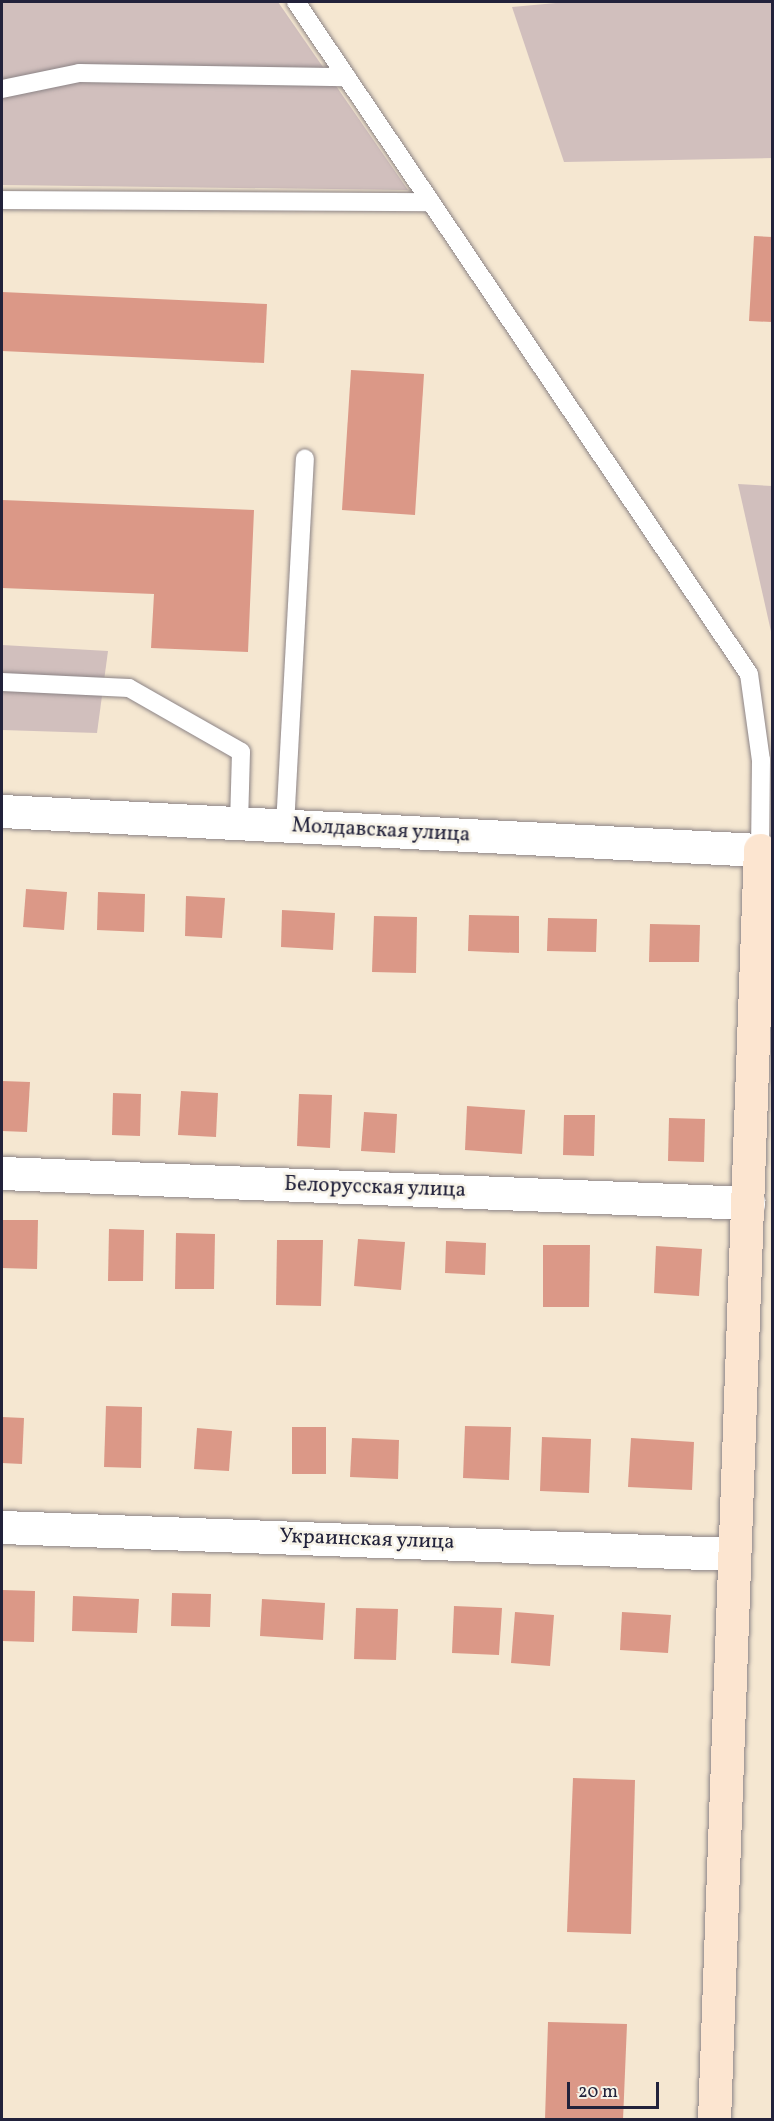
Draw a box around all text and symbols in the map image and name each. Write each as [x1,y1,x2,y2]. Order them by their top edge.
street label: Молдавская улица [291,814,471,848]
street label: Белорусская улица [283,1172,467,1204]
street label: Украинская улица [279,1524,455,1556]
scale bar [570,2070,662,2108]
text: 20 m [578,2080,618,2105]

